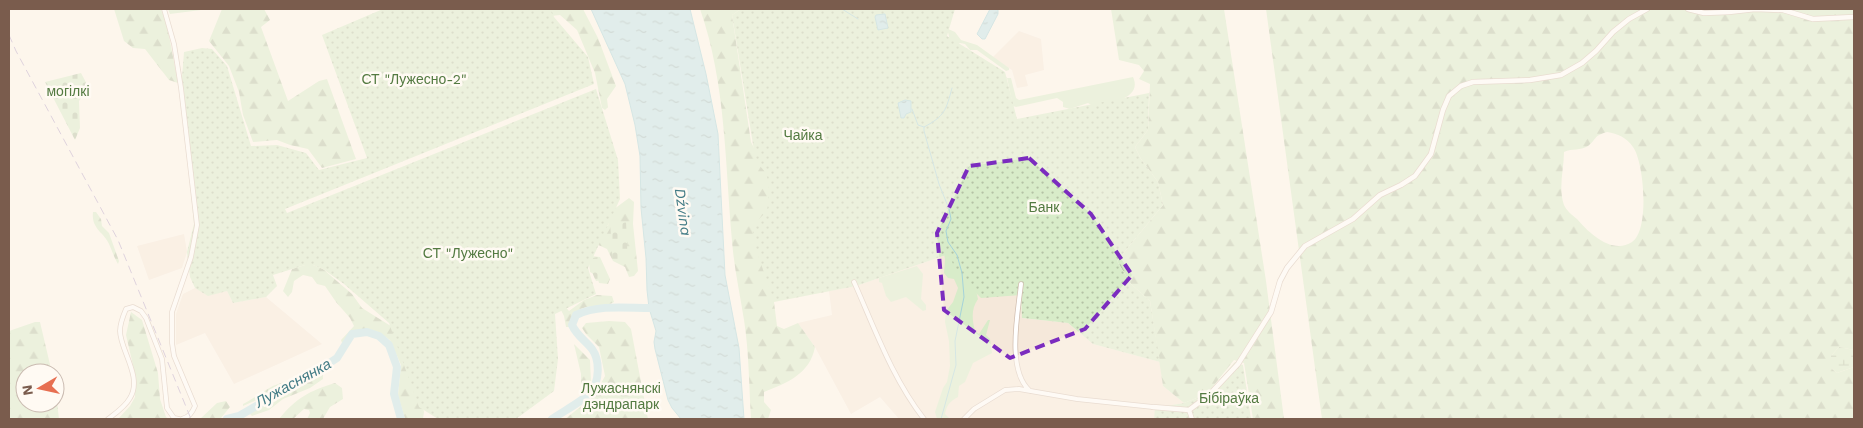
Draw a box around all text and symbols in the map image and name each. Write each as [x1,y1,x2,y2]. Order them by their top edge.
park label: СТ "Лужесно-2" [361,71,467,87]
park label: могілкі [46,83,90,99]
park label: Чайка [783,127,823,143]
water label: Dźvina [671,187,695,237]
park label: Банк [1029,199,1060,215]
park label: СТ "Лужесно" [423,245,513,261]
water label: Лужаснянка [251,355,334,412]
north arrow [15,363,65,413]
park label: Лужаснянскі дэндрапарк [581,380,661,412]
text: N [18,384,36,396]
park label: Бібіраўка [1199,390,1259,406]

